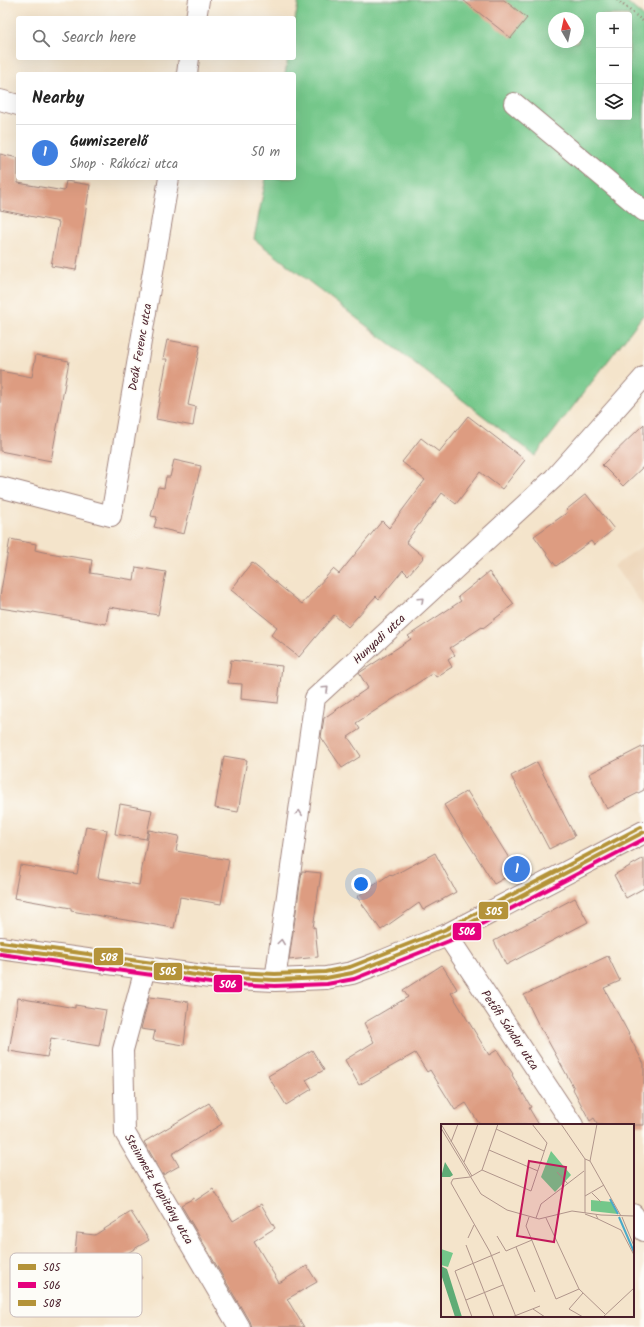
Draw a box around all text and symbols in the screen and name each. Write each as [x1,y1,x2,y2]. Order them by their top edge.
north arrow [548,12,584,48]
map controls [596,12,632,120]
button: + [596,12,632,48]
search box [16,16,296,60]
text: Search here [62,26,136,50]
icon: search [30,27,52,49]
button: − [596,48,632,84]
button: layers [596,84,632,120]
text: Nearby [32,85,84,112]
text: Gumiszerelő [70,130,147,154]
text: 1 [43,142,47,163]
text: 50 m [251,142,280,163]
text: Shop · Rákóczi utca [70,154,178,175]
street label: Deák Ferenc utca [123,302,158,392]
one-way arrow [416,598,424,605]
street label: Hunyadi utca [349,609,410,669]
one-way arrow [321,686,329,693]
one-way arrow [294,810,303,816]
pin: 1 [504,854,530,884]
your location [351,874,371,894]
line badge: 505 [478,901,509,920]
text: 505 [485,903,504,921]
line badge: 506 [452,922,482,941]
text: 506 [457,923,476,941]
one-way arrow [276,938,285,945]
line badge: 508 [93,947,124,966]
text: 508 [99,949,118,967]
line badge: 505 [153,962,183,981]
text: 505 [159,963,178,981]
line badge: 506 [213,974,243,993]
text: 506 [218,976,237,994]
street label: Petőfi Sándor utca [476,986,544,1075]
inset map [441,1124,634,1317]
street label: Steinmetz Kapitány utca [119,1130,198,1249]
legend [10,1253,142,1317]
text: 505 [43,1259,61,1277]
text: 506 [43,1277,61,1295]
text: 508 [43,1295,61,1313]

